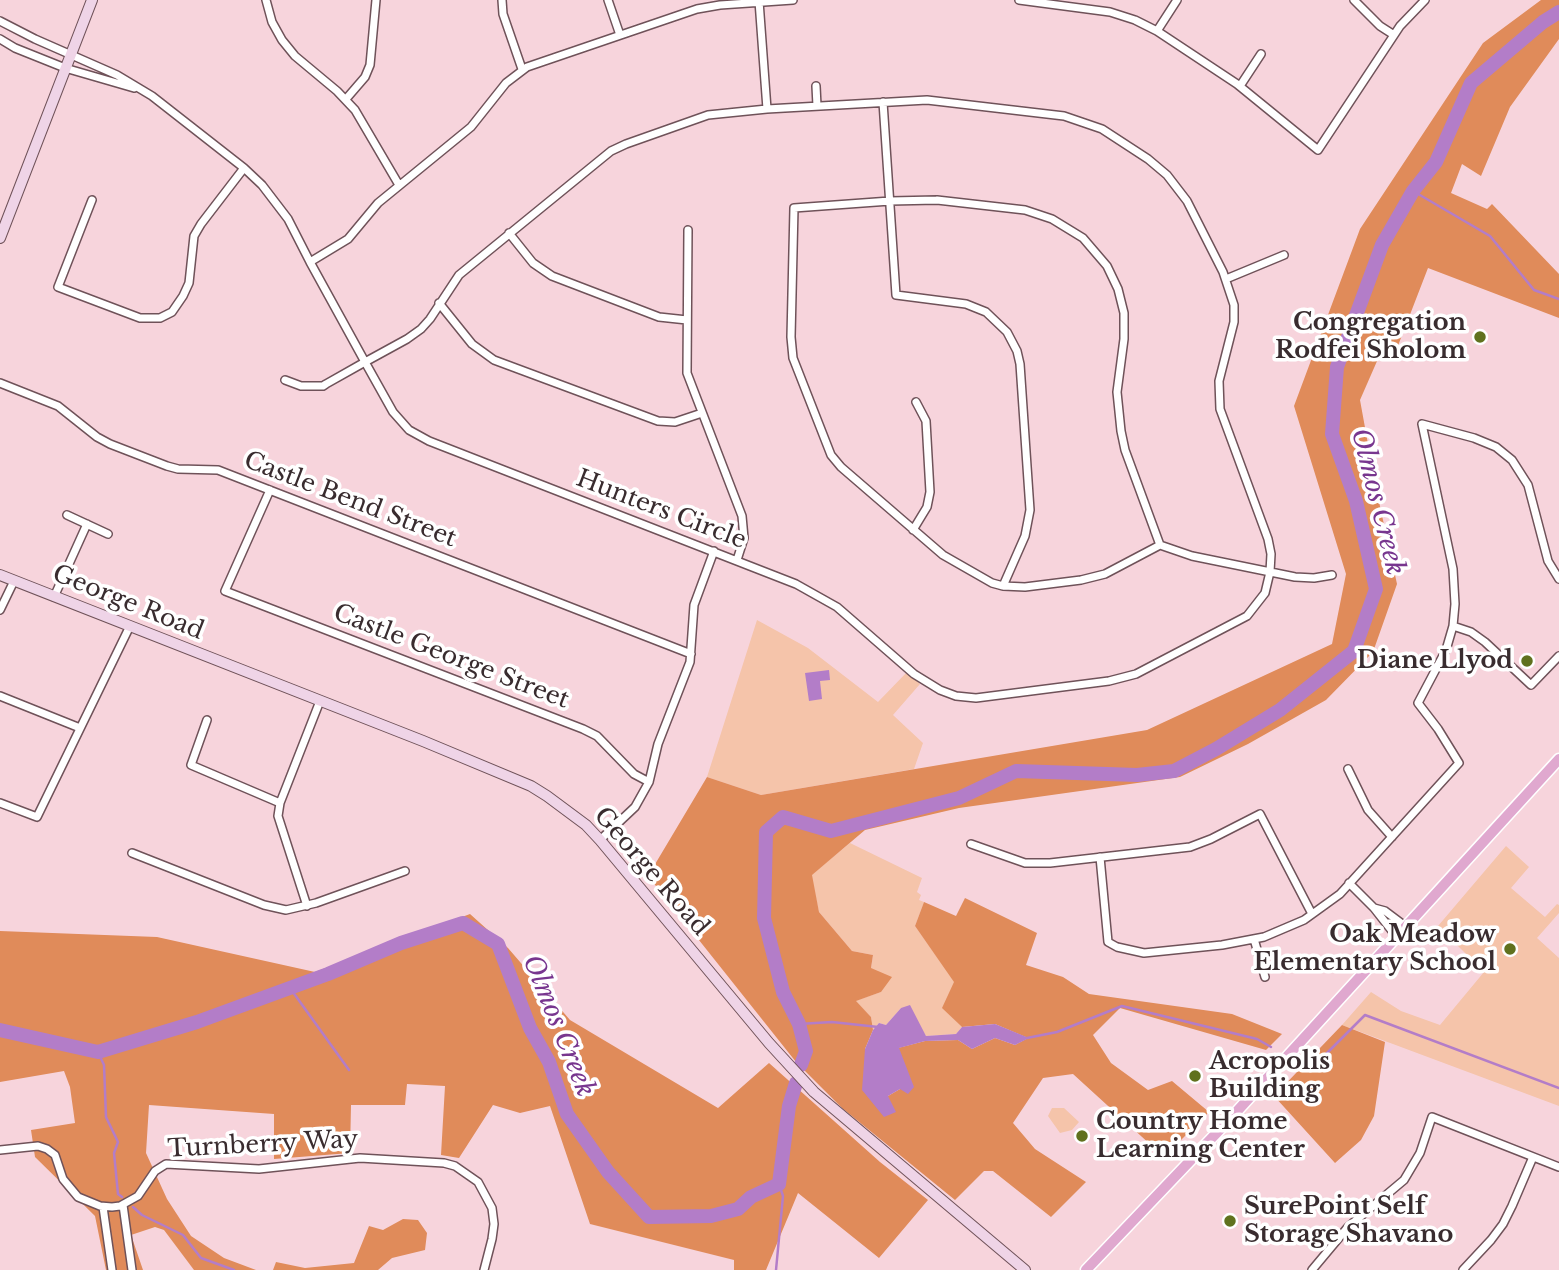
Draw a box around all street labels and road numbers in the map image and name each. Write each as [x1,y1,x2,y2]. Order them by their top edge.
street label: Castle Bend Street [240,446,460,554]
street label: Hunters Circle [572,464,750,556]
street label: George Road [48,560,208,646]
street label: Castle George Street [329,599,573,715]
street label: George Road [587,802,715,942]
street label: Turnberry Way [167,1126,359,1164]

